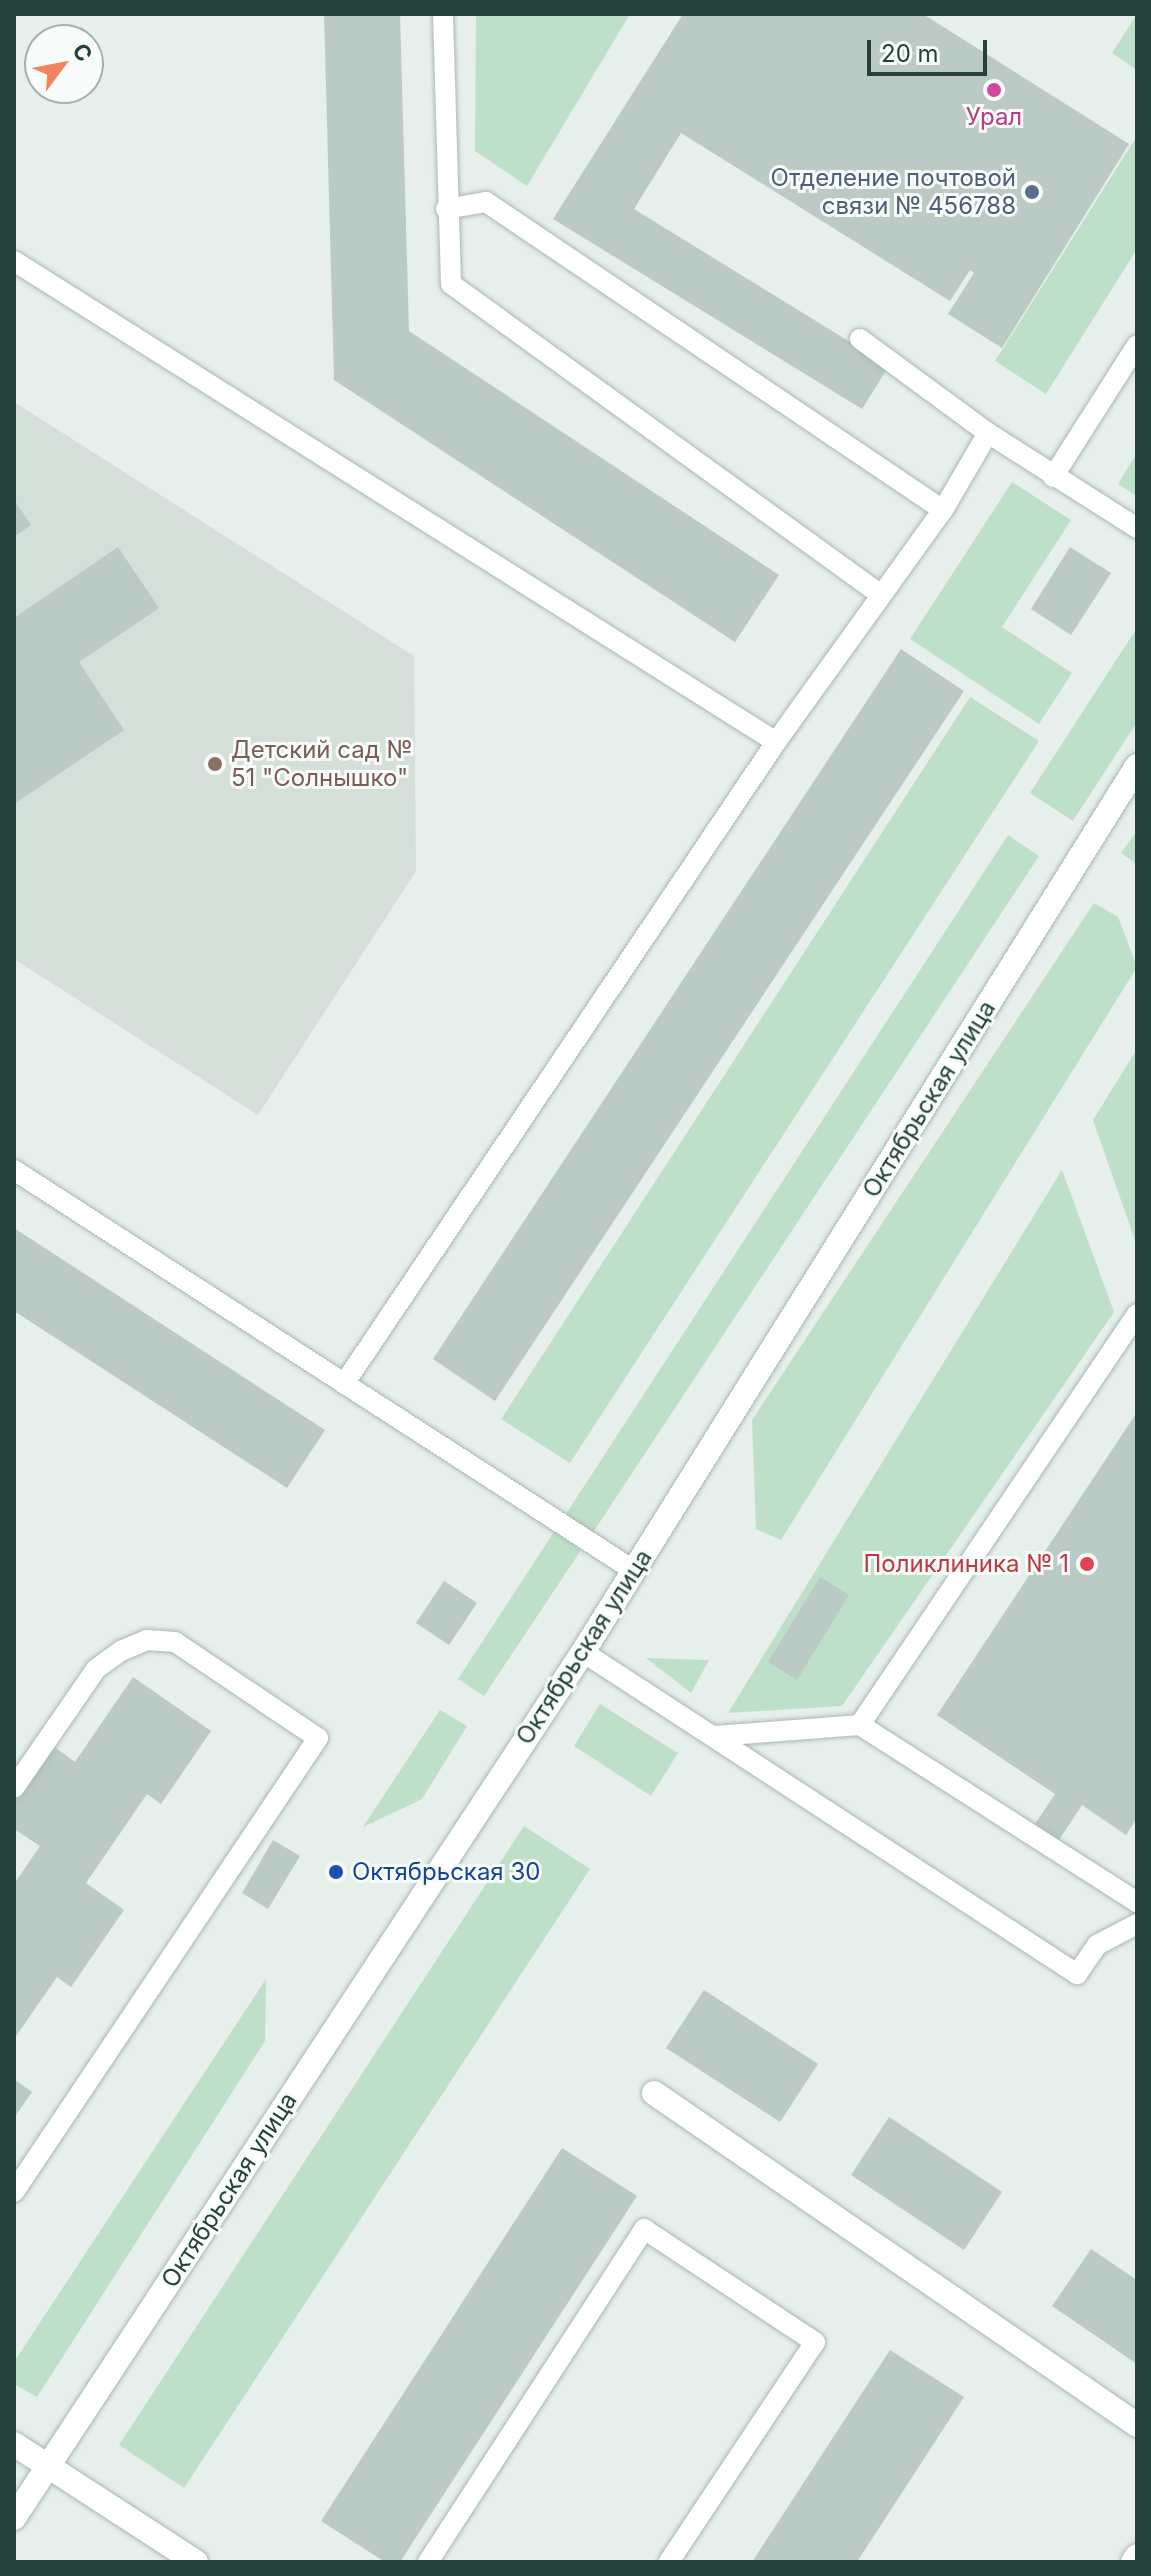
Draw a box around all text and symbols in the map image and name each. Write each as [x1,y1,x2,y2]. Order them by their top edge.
north arrow [24,24,104,104]
scale bar [871,24,991,74]
text: С [67,39,98,66]
text: 20 m [881,39,939,68]
marker: Урал [985,81,1003,99]
place label: Урал [966,103,1022,131]
place label: Отделение почтовой связи № 456788 [771,164,1016,220]
marker: Отделение почтовой связи № 456788 [1023,183,1041,201]
place label: Детский сад № 51 "Солнышко" [231,736,413,792]
marker: Детский сад № 51 "Солнышко" [206,755,224,773]
street label: Октябрьская улица [857,995,1001,1203]
street label: Октябрьская улица [510,1544,658,1750]
place label: Поликлиника № 1 [863,1550,1069,1578]
marker: Поликлиника № 1 [1076,1553,1098,1575]
place label: Октябрьская 30 [352,1858,540,1886]
marker: Октябрьская 30 [327,1863,345,1881]
street label: Октябрьская улица [155,2087,303,2293]

